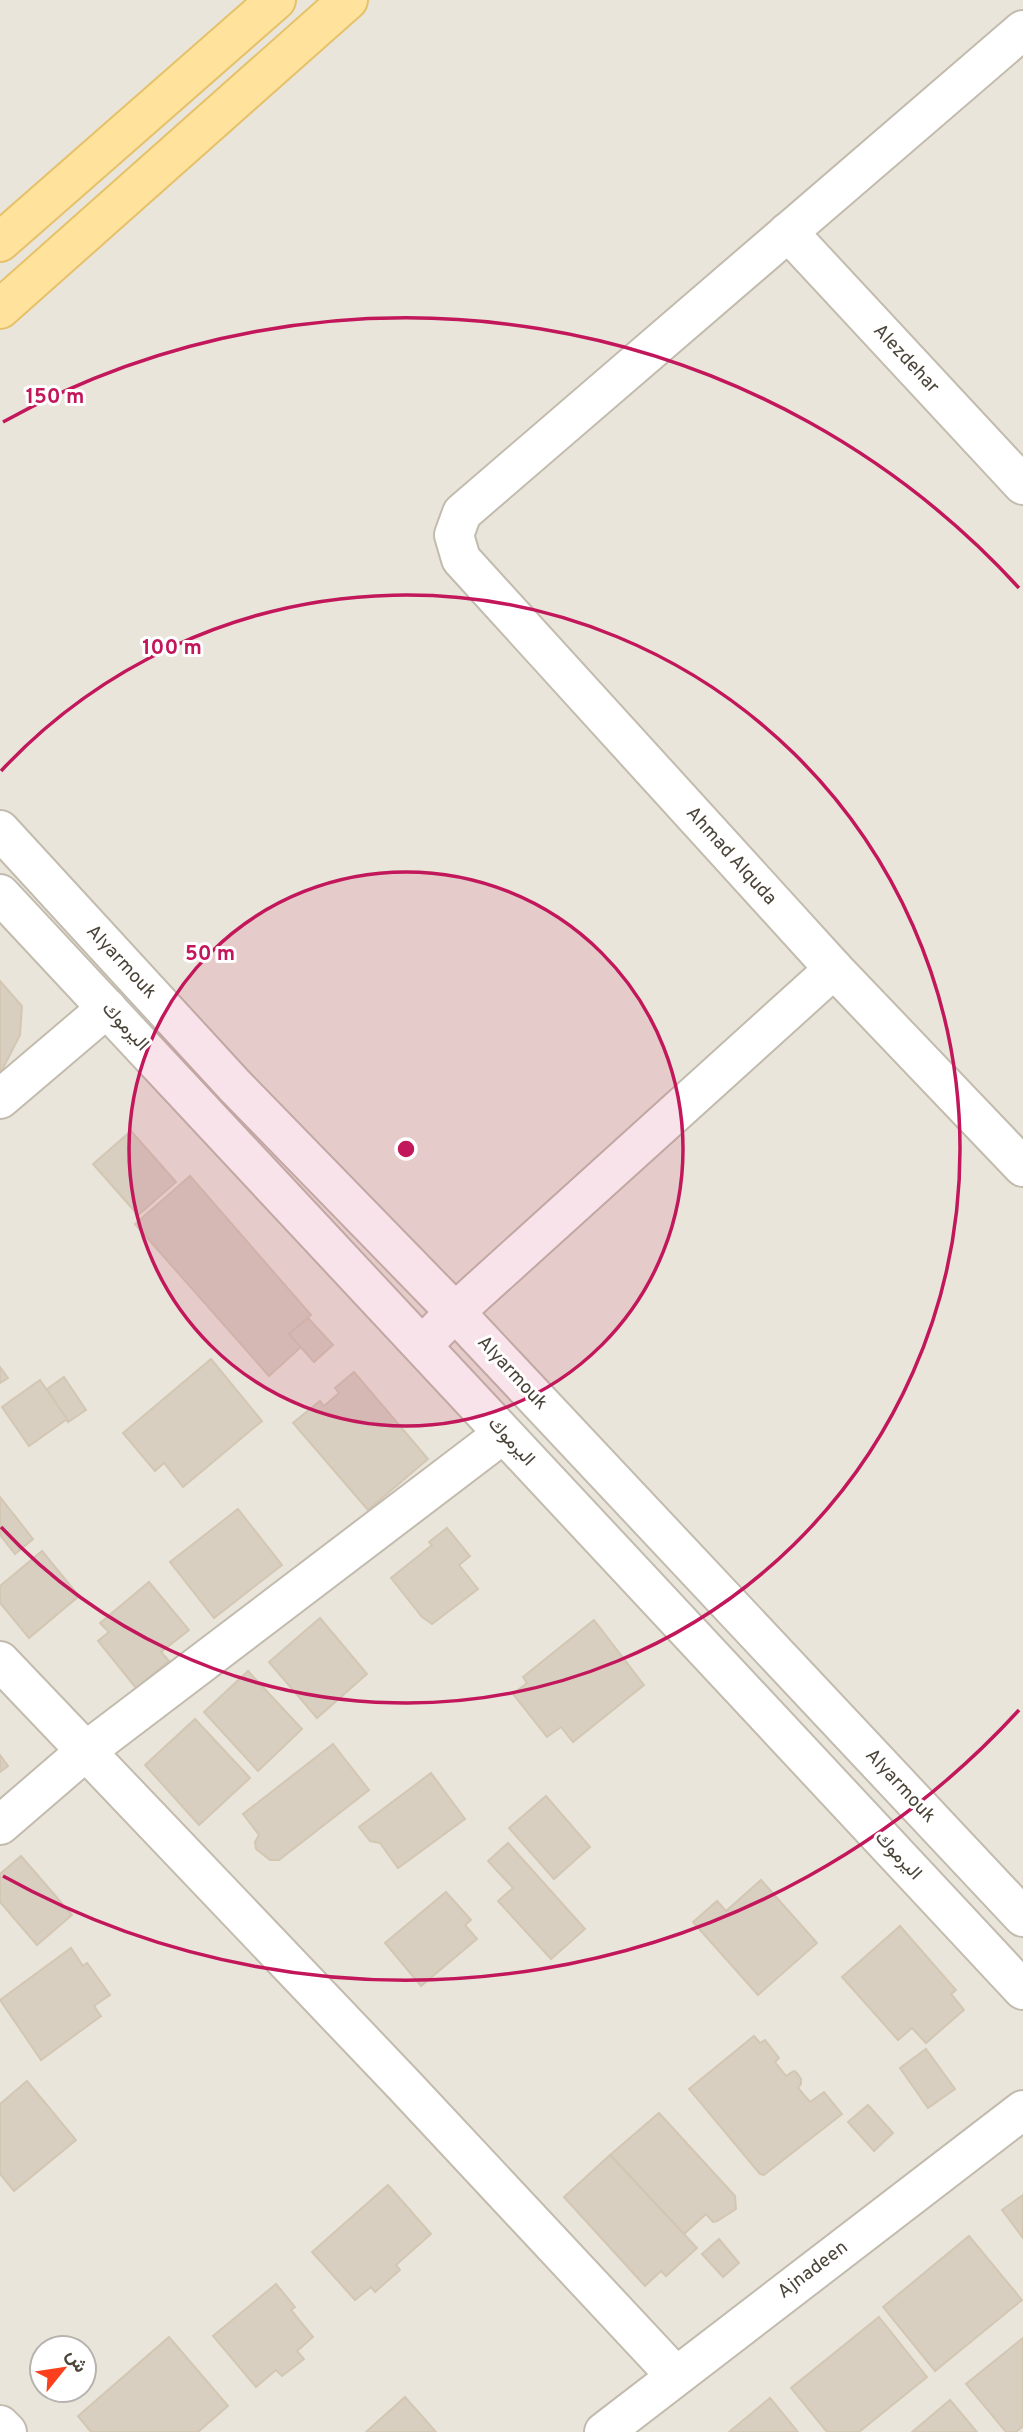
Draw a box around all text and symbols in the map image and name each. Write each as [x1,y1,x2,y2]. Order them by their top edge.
street label: Alezdehar [868,319,945,399]
text: 150 m [26,384,84,411]
text: 100 m [142,635,202,662]
street label: Ahmad Alquda [680,802,782,910]
street label: Alyarmouk [81,920,161,1004]
text: 50 m [185,941,235,968]
street label: اليرموك [96,997,154,1057]
centre of rings [394,1137,418,1161]
street label: Alyarmouk [472,1331,552,1415]
street label: اليرموك [482,1412,540,1472]
street label: Alyarmouk [860,1744,940,1828]
street label: اليرموك [869,1826,927,1886]
street label: Ajnadeen [773,2236,853,2304]
north arrow [28,2334,98,2404]
text: ش [60,2346,92,2378]

